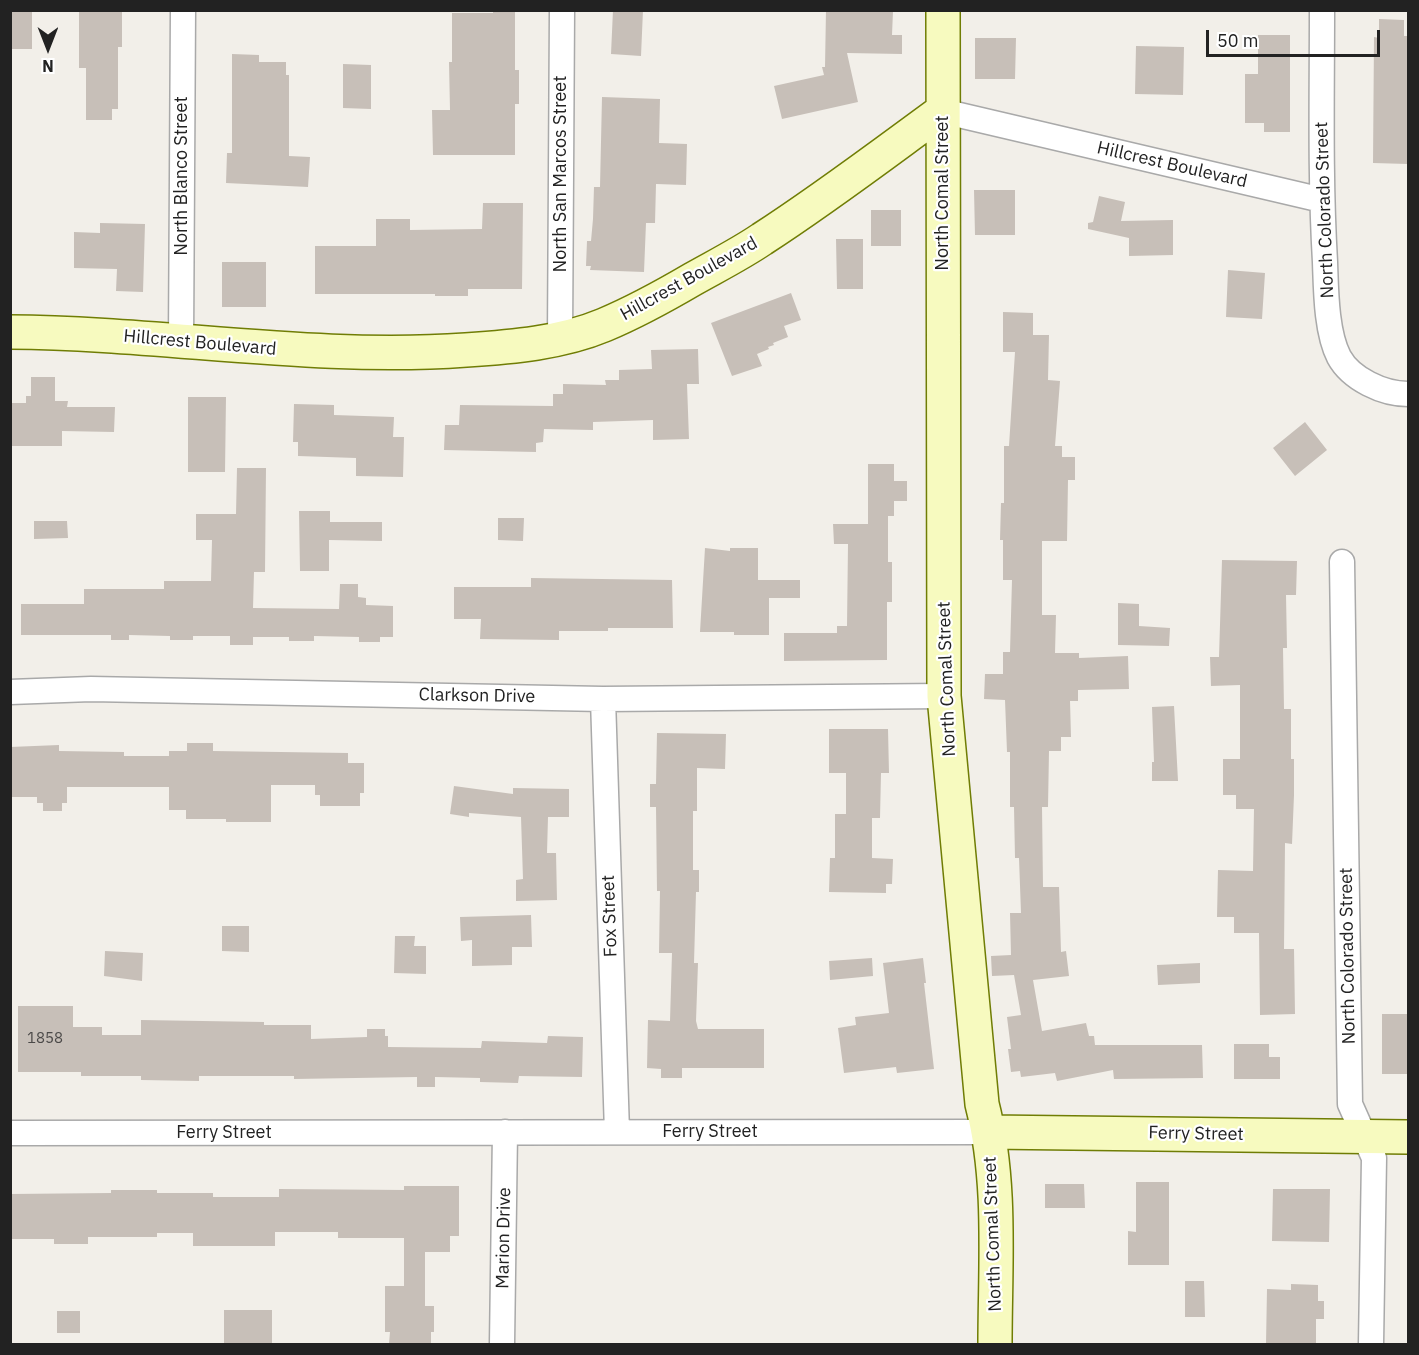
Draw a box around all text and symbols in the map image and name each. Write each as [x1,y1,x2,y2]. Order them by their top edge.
north arrow [18,18,78,78]
scale bar [1209,18,1383,56]
text: 50 m [1217,29,1259,52]
text: N [42,56,54,76]
street label: North San Marcos Street [550,76,572,272]
street label: North Blanco Street [171,96,193,256]
street label: North Comal Street [932,115,954,271]
street label: North Colorado Street [1311,121,1339,299]
street label: Hillcrest Boulevard [1095,137,1249,193]
street label: Hillcrest Boulevard [617,232,761,326]
street label: Hillcrest Boulevard [123,326,277,360]
street label: North Comal Street [933,601,961,757]
street label: Clarkson Drive [418,684,536,708]
street label: North Colorado Street [1336,867,1360,1045]
street label: Fox Street [598,875,622,957]
house number: 1858 [27,1030,63,1048]
street label: Ferry Street [662,1121,758,1143]
street label: Ferry Street [176,1122,272,1144]
street label: Ferry Street [1148,1122,1244,1146]
street label: North Comal Street [979,1156,1007,1312]
street label: Marion Drive [492,1187,516,1289]

